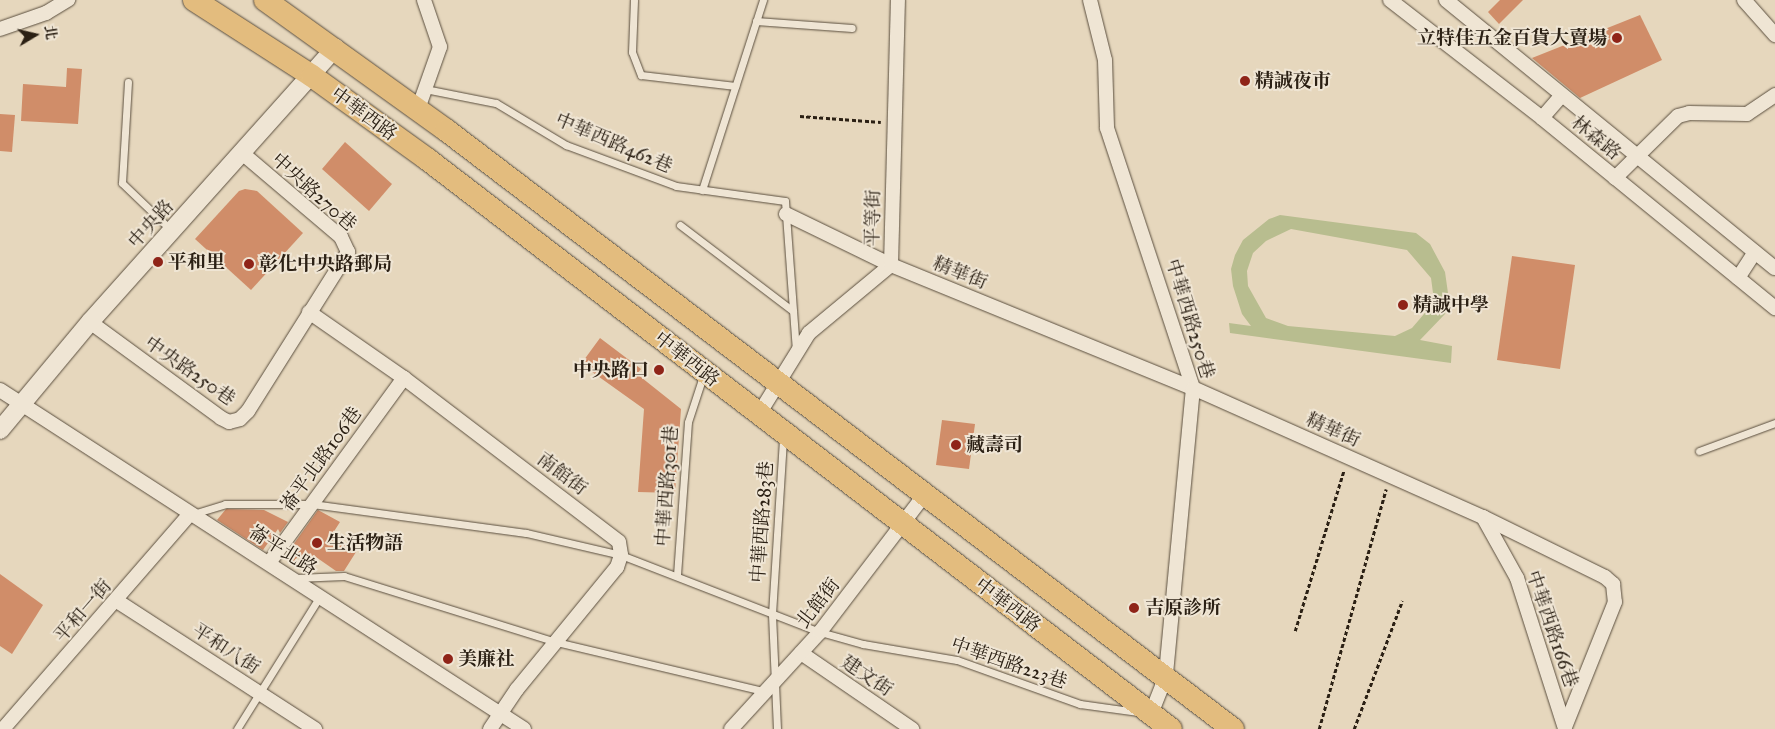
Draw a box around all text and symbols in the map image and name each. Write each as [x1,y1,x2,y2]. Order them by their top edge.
north arrow [10,10,60,60]
text: 北 [41,24,60,41]
place label: 立特佳五金百貨大賣場 [1417,27,1607,49]
marker: 立特佳五金百貨大賣場 [1611,32,1623,44]
place label: 精誠夜市 [1255,70,1331,92]
marker: 精誠夜市 [1239,75,1251,87]
street label: 中華西路 [327,82,401,146]
street label: 中華西路462巷 [552,108,676,178]
street label: 林森路 [1567,111,1625,165]
street label: 中央路270巷 [267,148,361,236]
street label: 平等街 [861,189,885,247]
street label: 中央路 [123,195,179,253]
place label: 平和里 [168,251,225,273]
street label: 精華街 [929,252,991,294]
place label: 彰化中央路郵局 [259,253,392,275]
marker: 平和里 [152,256,164,268]
street label: 中華西路250巷 [1161,256,1219,382]
marker: 彰化中央路郵局 [243,258,255,270]
place label: 精誠中學 [1413,294,1489,316]
marker: 精誠中學 [1397,299,1409,311]
street label: 中華西路 [650,327,724,391]
street label: 中央路250巷 [140,332,240,410]
place label: 中央路口 [573,359,649,381]
marker: 中央路口 [653,364,665,376]
street label: 崙平北路106巷 [276,402,366,516]
street label: 精華街 [1302,408,1364,452]
street label: 中華西路301巷 [651,425,683,547]
place label: 藏壽司 [966,434,1023,456]
marker: 藏壽司 [950,439,962,451]
street label: 南館街 [532,448,592,500]
street label: 中華西路283巷 [746,460,778,584]
street label: 崙平北路 [245,520,321,580]
place label: 生活物語 [327,532,403,554]
marker: 生活物語 [311,537,323,549]
street label: 中華西路166巷 [1521,568,1583,690]
street label: 中華西路 [971,573,1045,637]
street label: 北館街 [791,574,845,632]
street label: 平和一街 [49,575,117,647]
place label: 吉原診所 [1145,597,1221,619]
marker: 吉原診所 [1127,601,1141,615]
street label: 平和八街 [188,619,264,679]
street label: 中華西路223巷 [948,632,1070,694]
place label: 美廉社 [458,648,515,670]
street label: 建文街 [837,651,897,701]
marker: 美廉社 [442,653,454,665]

